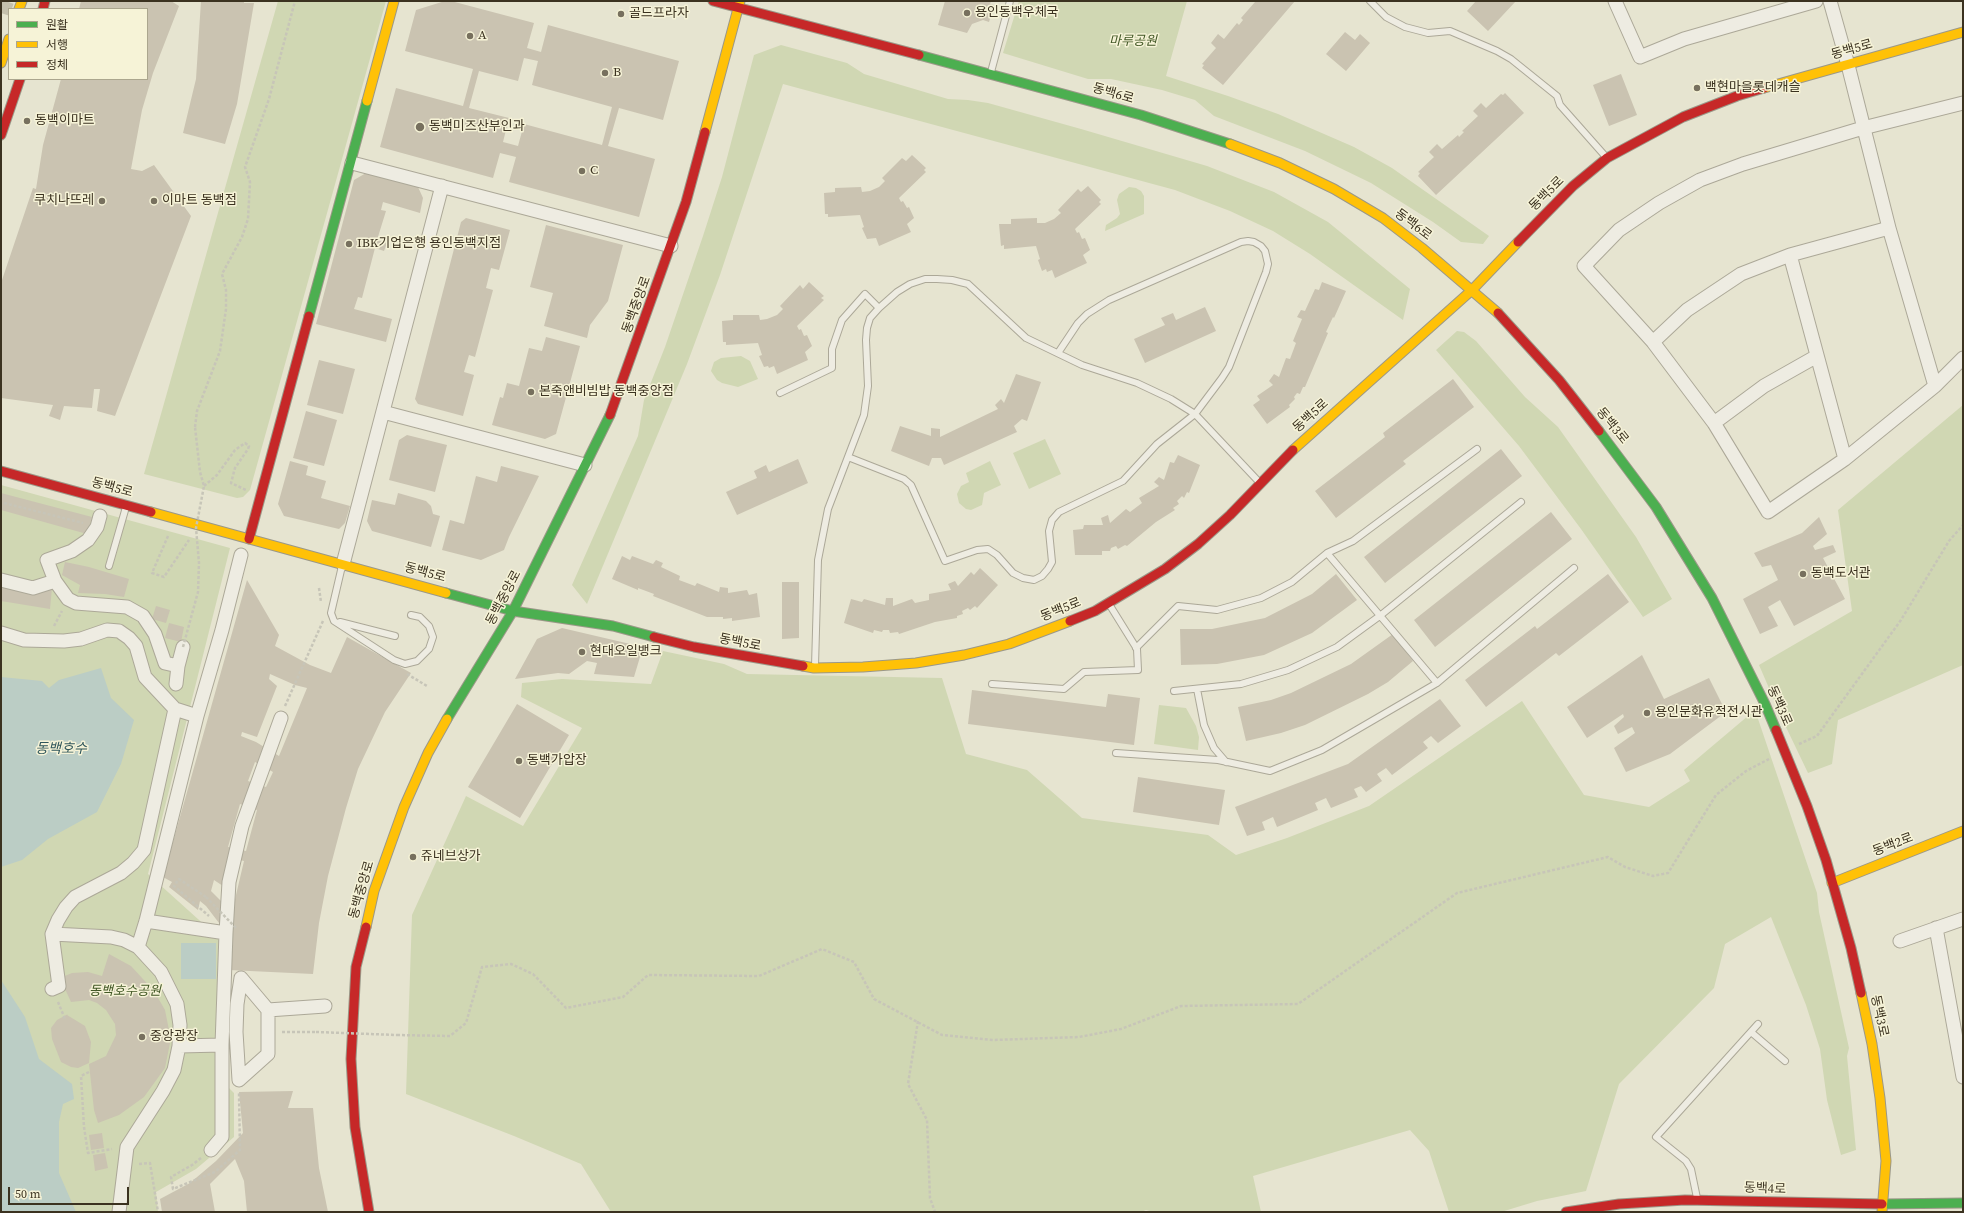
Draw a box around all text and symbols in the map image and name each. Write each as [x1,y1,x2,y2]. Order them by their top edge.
place label: 용인동백우체국 [975,5,1059,21]
place label: 골드프라자 [629,6,689,22]
legend [8,8,148,80]
marker: 용인동백우체국 [962,8,972,18]
marker: 골드프라자 [616,9,626,19]
text: 원활 [46,17,68,33]
place label: A [478,28,487,44]
marker: A [465,31,475,41]
park label: 마루공원 [1109,34,1157,50]
text: 서행 [46,37,68,53]
street label: 동백5로 [1829,37,1875,63]
text: 정체 [46,57,68,73]
place label: B [613,65,621,81]
marker: B [600,68,610,78]
place label: 백현마을롯데캐슬 [1705,80,1801,96]
street label: 동백6로 [1090,81,1136,107]
marker: 백현마을롯데캐슬 [1692,83,1702,93]
place label: 동백이마트 [35,113,95,129]
marker: 동백이마트 [22,116,32,126]
place label: 동백미즈산부인과 [429,119,525,135]
marker: 동백미즈산부인과 [414,121,426,133]
place label: C [590,163,598,179]
marker: C [577,166,587,176]
street label: 동백5로 [1527,174,1567,214]
place label: 쿠치나뜨레 [34,193,94,209]
place label: 이마트 동백점 [162,193,237,209]
marker: 쿠치나뜨레 [97,196,107,206]
marker: 이마트 동백점 [149,196,159,206]
street label: 동백6로 [1391,206,1435,244]
place label: IBK기업은행 용인동백지점 [357,236,501,252]
marker: IBK기업은행 용인동백지점 [344,239,354,249]
street label: 동백중앙로 [619,274,655,336]
place label: 본죽앤비빔밥 동백중앙점 [539,384,674,400]
marker: 본죽앤비빔밥 동백중앙점 [526,387,536,397]
street label: 동백5로 [1290,396,1332,436]
street label: 동백3로 [1593,405,1631,447]
street label: 동백5로 [90,475,134,501]
street label: 동백5로 [403,560,447,586]
place label: 동백도서관 [1811,566,1871,582]
street label: 동백중앙로 [483,568,525,628]
marker: 동백도서관 [1798,569,1808,579]
street label: 동백5로 [1038,595,1084,625]
street label: 동백5로 [718,631,762,655]
place label: 현대오일뱅크 [590,644,662,660]
marker: 현대오일뱅크 [577,647,587,657]
street label: 동백3로 [1763,683,1795,729]
place label: 용인문화유적전시관 [1655,705,1763,721]
marker: 용인문화유적전시관 [1642,708,1652,718]
water label: 동백호수 [35,741,87,757]
place label: 동백가압장 [527,753,587,769]
marker: 동백가압장 [514,756,524,766]
street label: 동백2로 [1870,830,1916,860]
place label: 쥬네브상가 [421,849,481,865]
marker: 쥬네브상가 [408,852,418,862]
street label: 동백중앙로 [346,859,378,921]
park label: 동백호수공원 [89,984,161,1000]
street label: 동백3로 [1867,994,1891,1038]
place label: 중앙광장 [150,1029,198,1045]
marker: 중앙광장 [137,1032,147,1042]
scale bar [10,1179,131,1205]
street label: 동백4로 [1744,1180,1786,1198]
text: 50 m [15,1186,41,1202]

